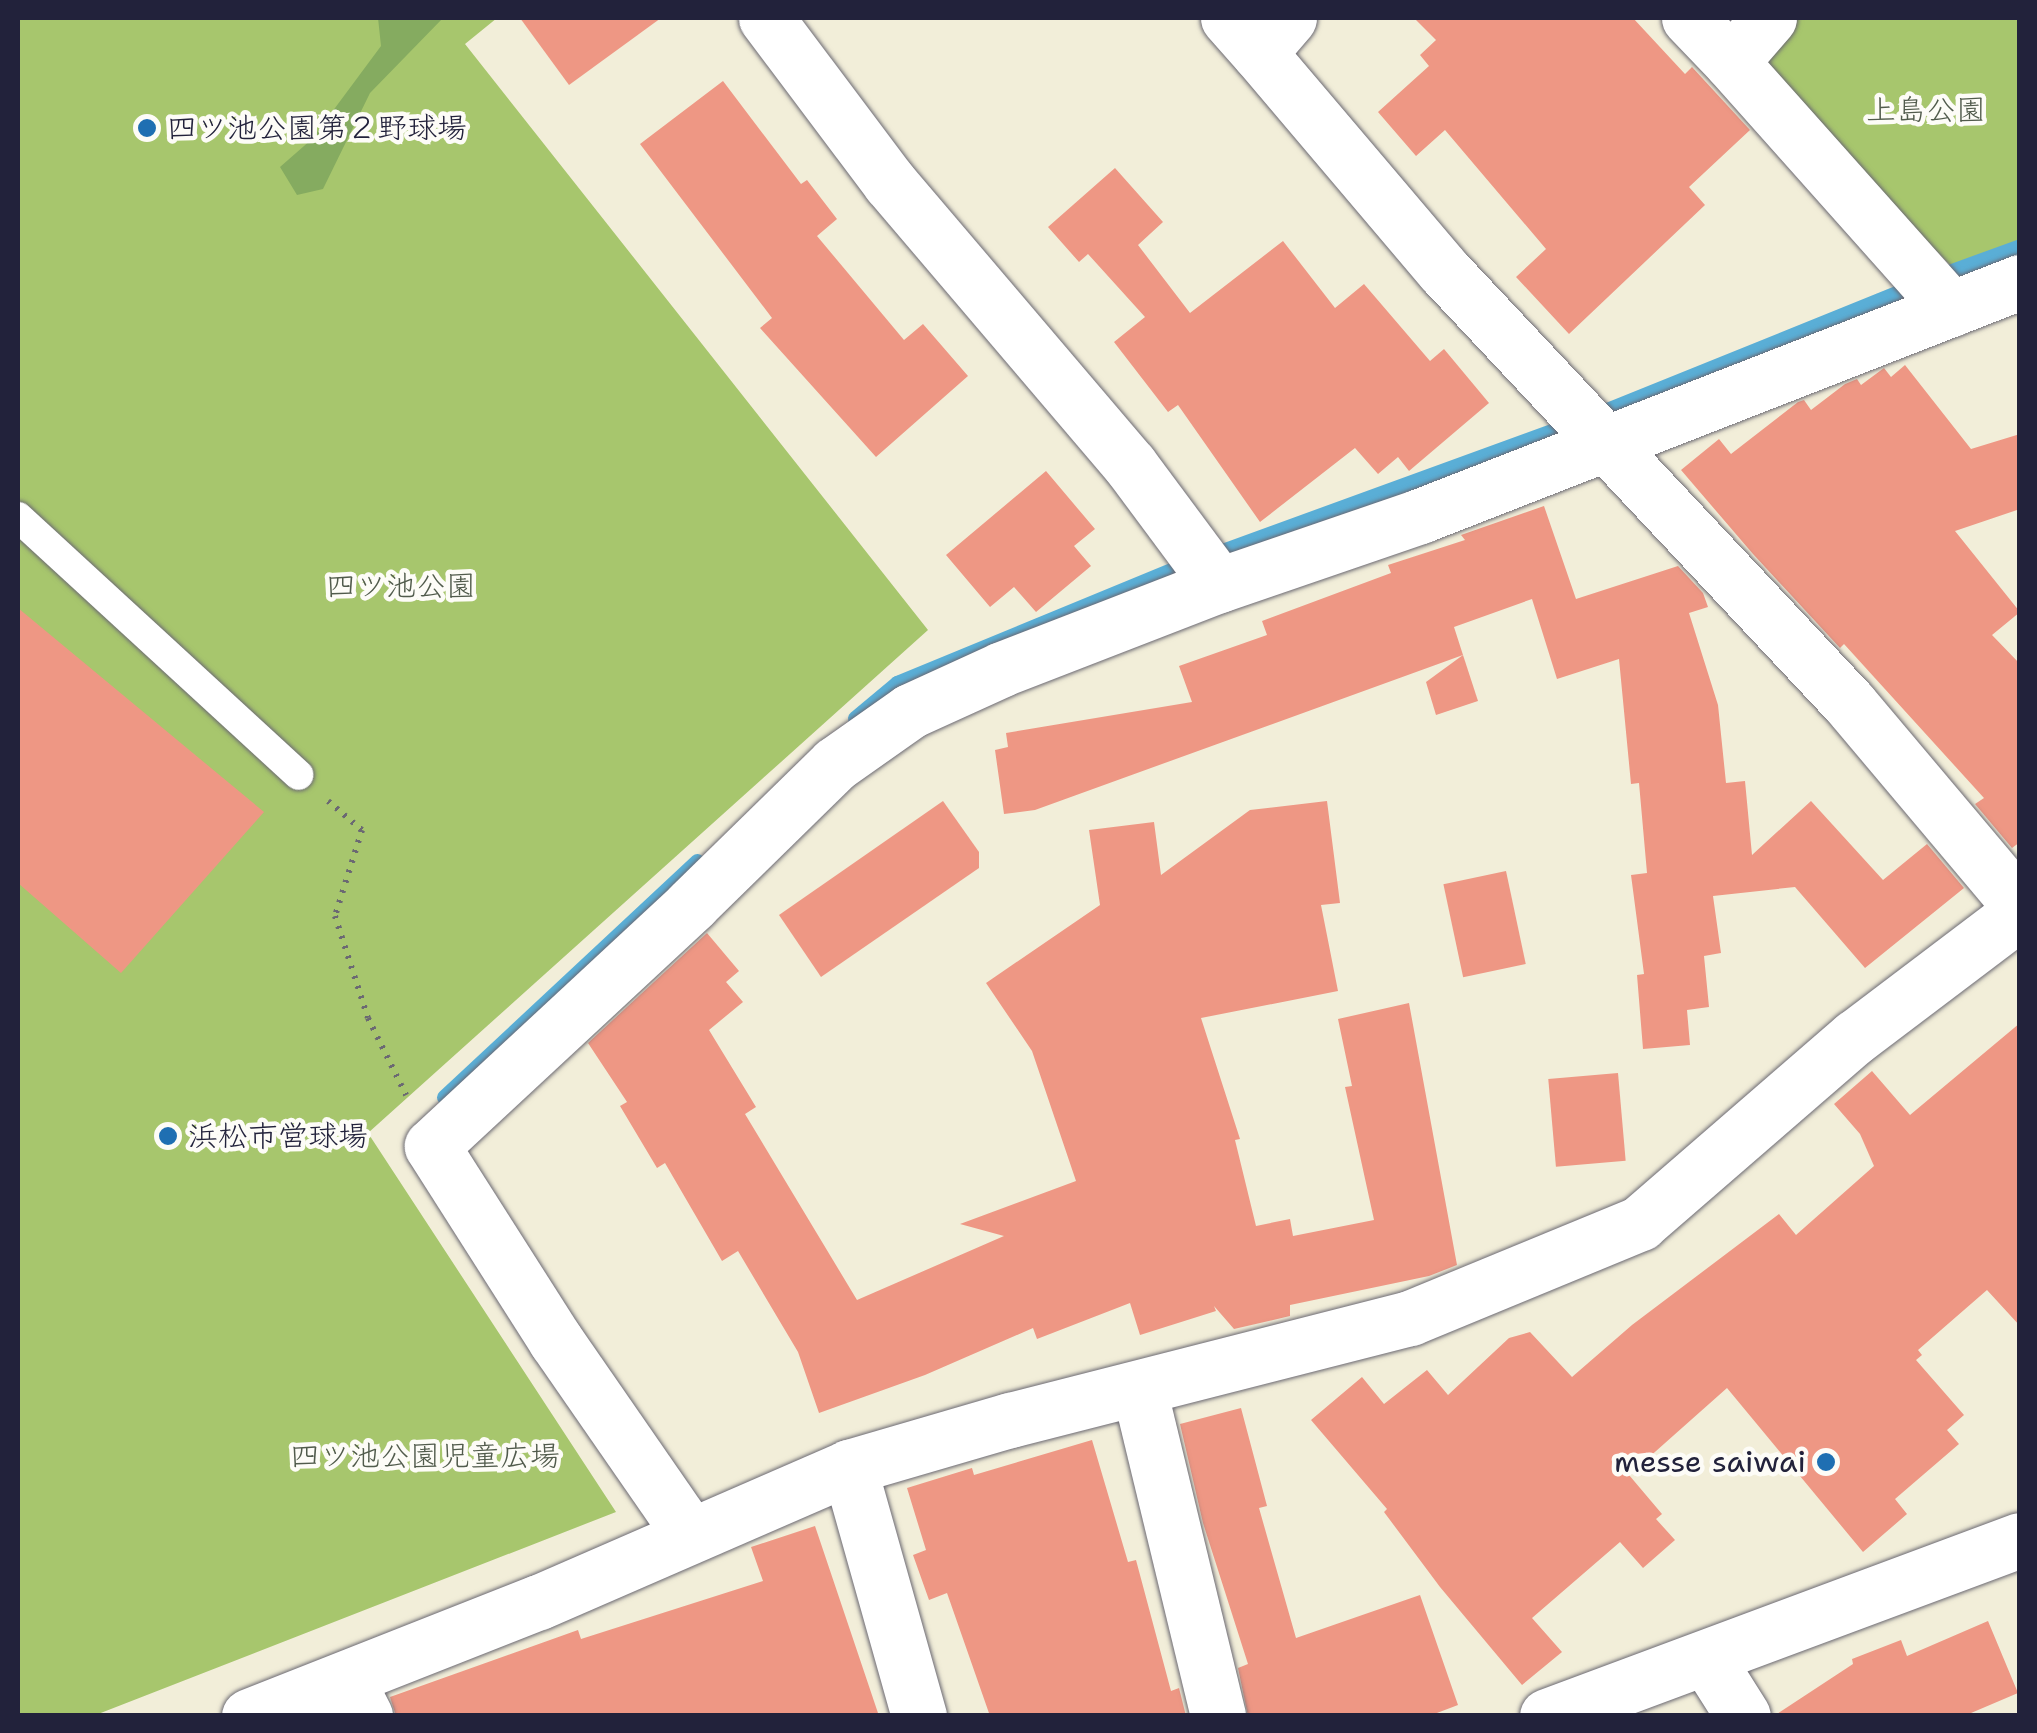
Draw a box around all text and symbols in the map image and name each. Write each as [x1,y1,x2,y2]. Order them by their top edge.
park label: 上島公園 [1866,92,1986,128]
place label: 四ツ池公園第２野球場 [167,110,467,146]
marker: 四ツ池公園第２野球場 [136,117,158,139]
park label: 四ツ池公園 [326,568,476,604]
place label: 浜松市営球場 [188,1118,368,1154]
marker: 浜松市営球場 [157,1125,179,1147]
park label: 四ツ池公園児童広場 [290,1438,560,1474]
place label: messe saiwai [1614,1444,1806,1480]
marker: messe saiwai [1815,1451,1837,1473]

